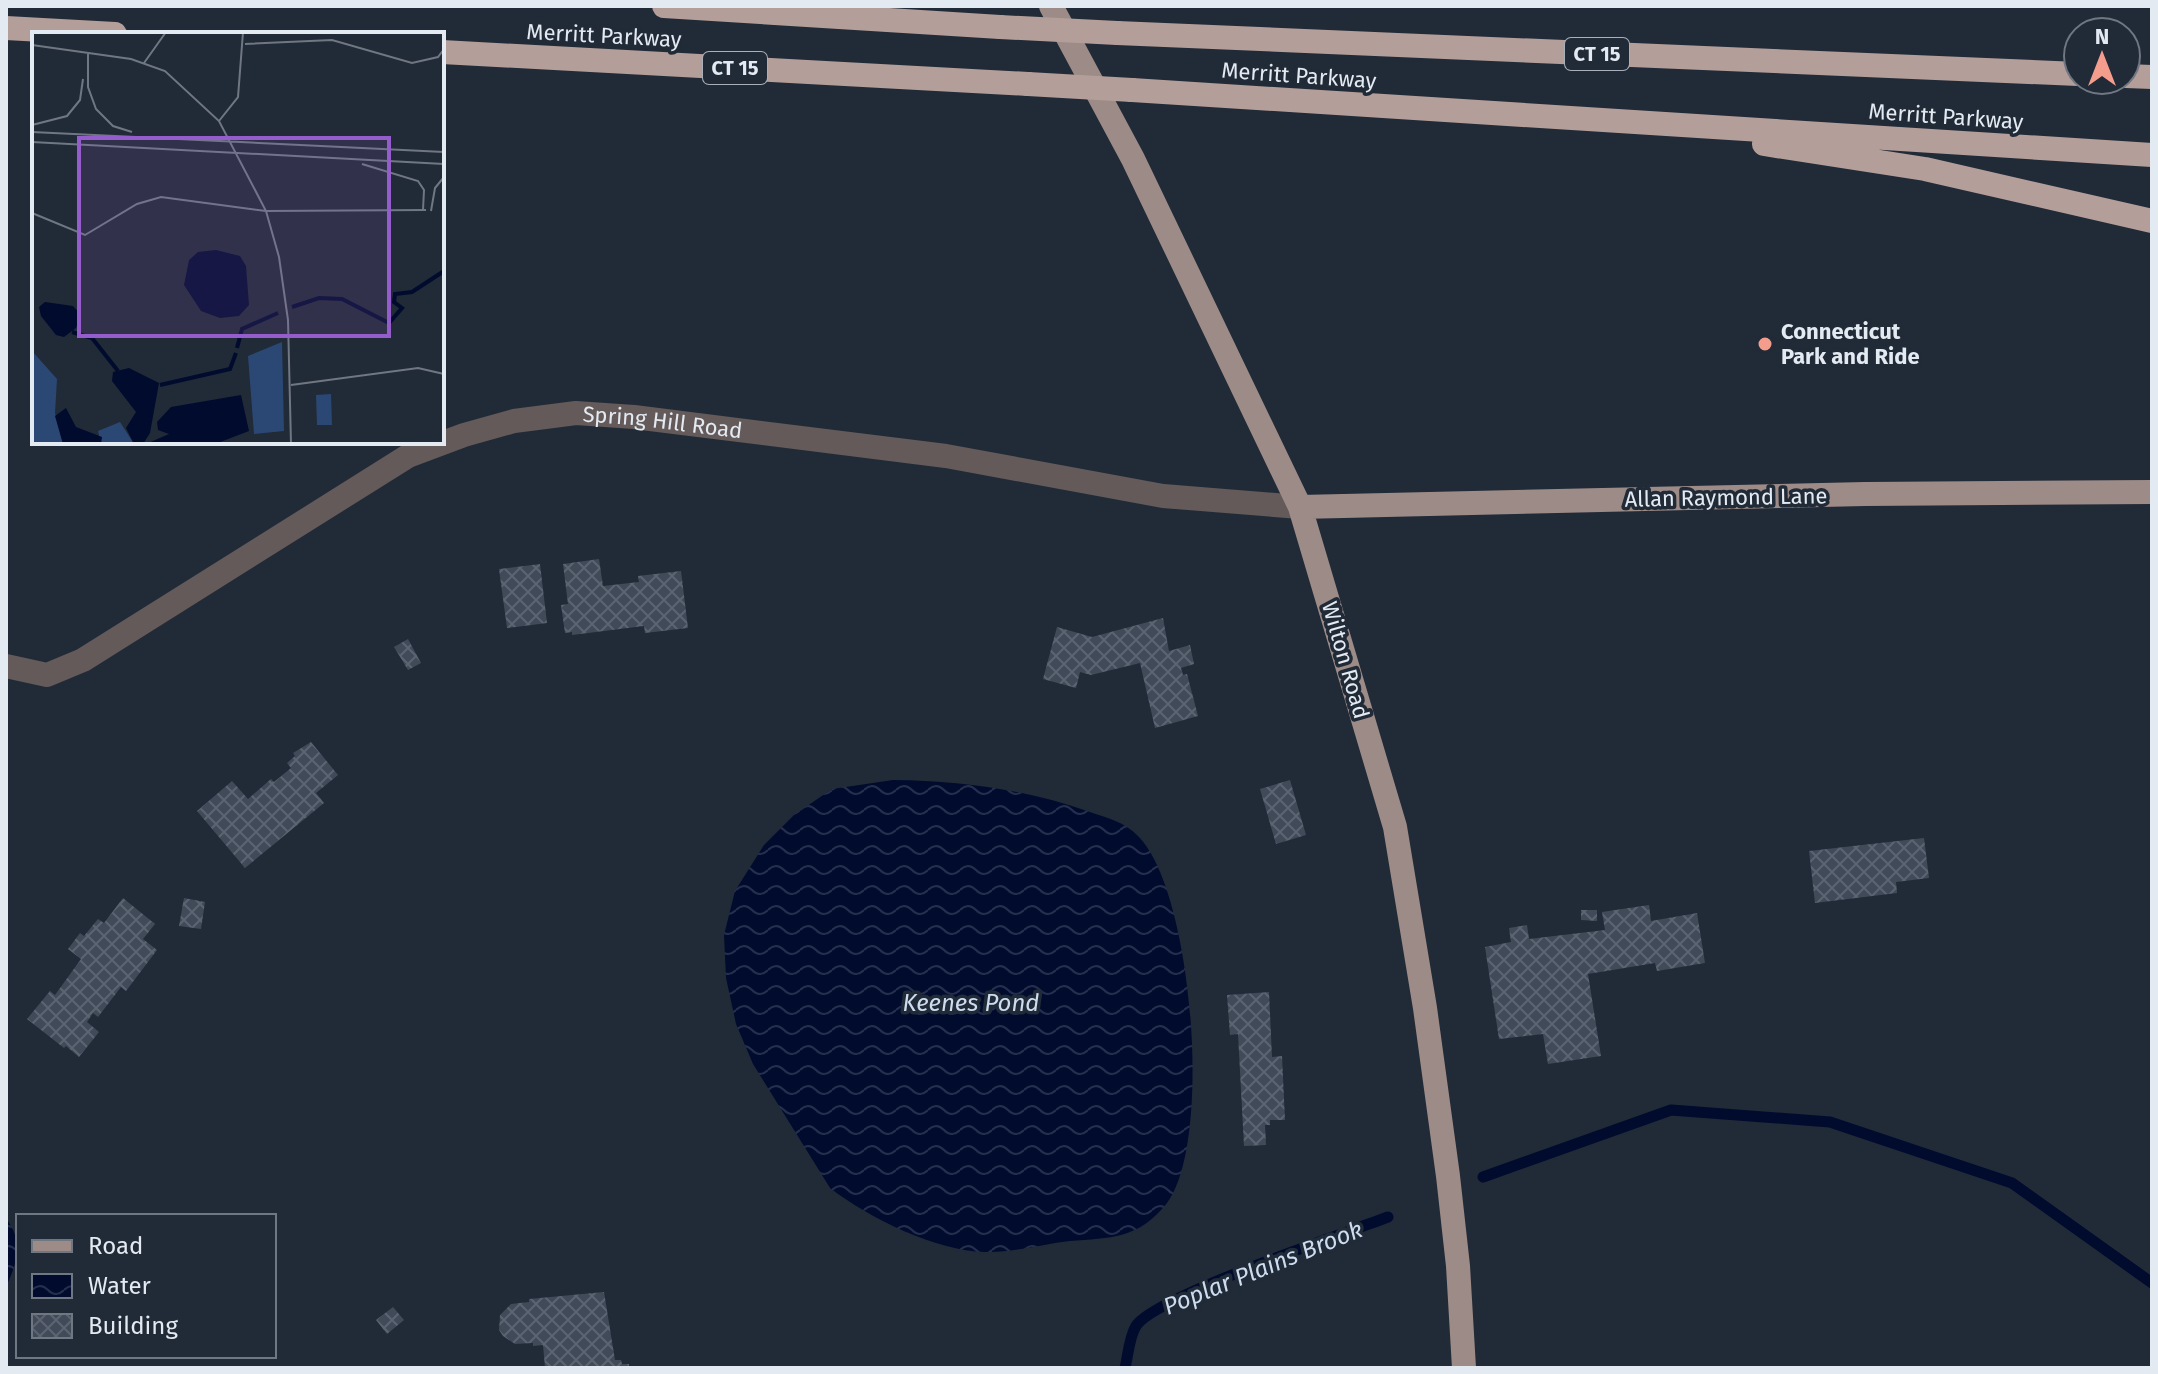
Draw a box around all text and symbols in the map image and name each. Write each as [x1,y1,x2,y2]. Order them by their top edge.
north arrow [2062,16,2142,96]
street label: Merritt Parkway [526,18,682,53]
text: N [2095,23,2109,50]
inset map [32,32,444,444]
road number: CT 15 [1565,38,1629,70]
road number: CT 15 [703,52,767,84]
street label: Merritt Parkway [1221,57,1378,94]
street label: Merritt Parkway [1868,98,2025,135]
place label: Connecticut Park and Ride [1781,318,1920,370]
marker: Connecticut Park and Ride [1756,335,1774,353]
street label: Spring Hill Road [582,400,744,444]
street label: Allan Raymond Lane [1624,482,1828,513]
street label: Wilton Road [1316,598,1375,722]
water label: Keenes Pond [903,989,1039,1017]
legend [16,1214,276,1358]
water label: Poplar Plains Brook [1159,1215,1367,1321]
text: Road [88,1232,143,1260]
text: Water [88,1272,152,1300]
text: Building [88,1312,178,1340]

